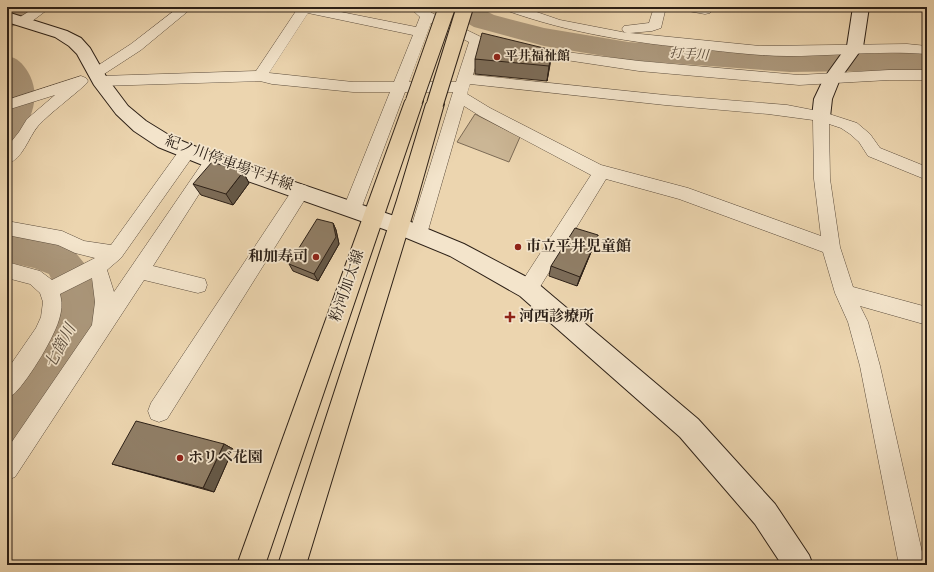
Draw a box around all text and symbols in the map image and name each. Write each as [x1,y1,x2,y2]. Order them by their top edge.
water label: 打手川 [669,45,711,65]
place label: 平井福祉館 [505,48,570,66]
marker: 平井福祉館 [492,52,502,62]
street label: 紀ノ川停車場平井線 [162,131,296,197]
place label: 市立平井児童館 [526,237,631,258]
marker: 市立平井児童館 [513,242,523,252]
place label: 和加寿司 [248,247,308,268]
street label: 粉河加太線 [326,247,370,325]
marker: 和加寿司 [311,252,321,262]
place label: 河西診療所 [519,307,594,328]
marker: 河西診療所 [504,311,516,323]
water label: 七箇川 [40,319,83,373]
place label: ホリベ花園 [188,448,263,469]
marker: ホリベ花園 [175,453,185,463]

